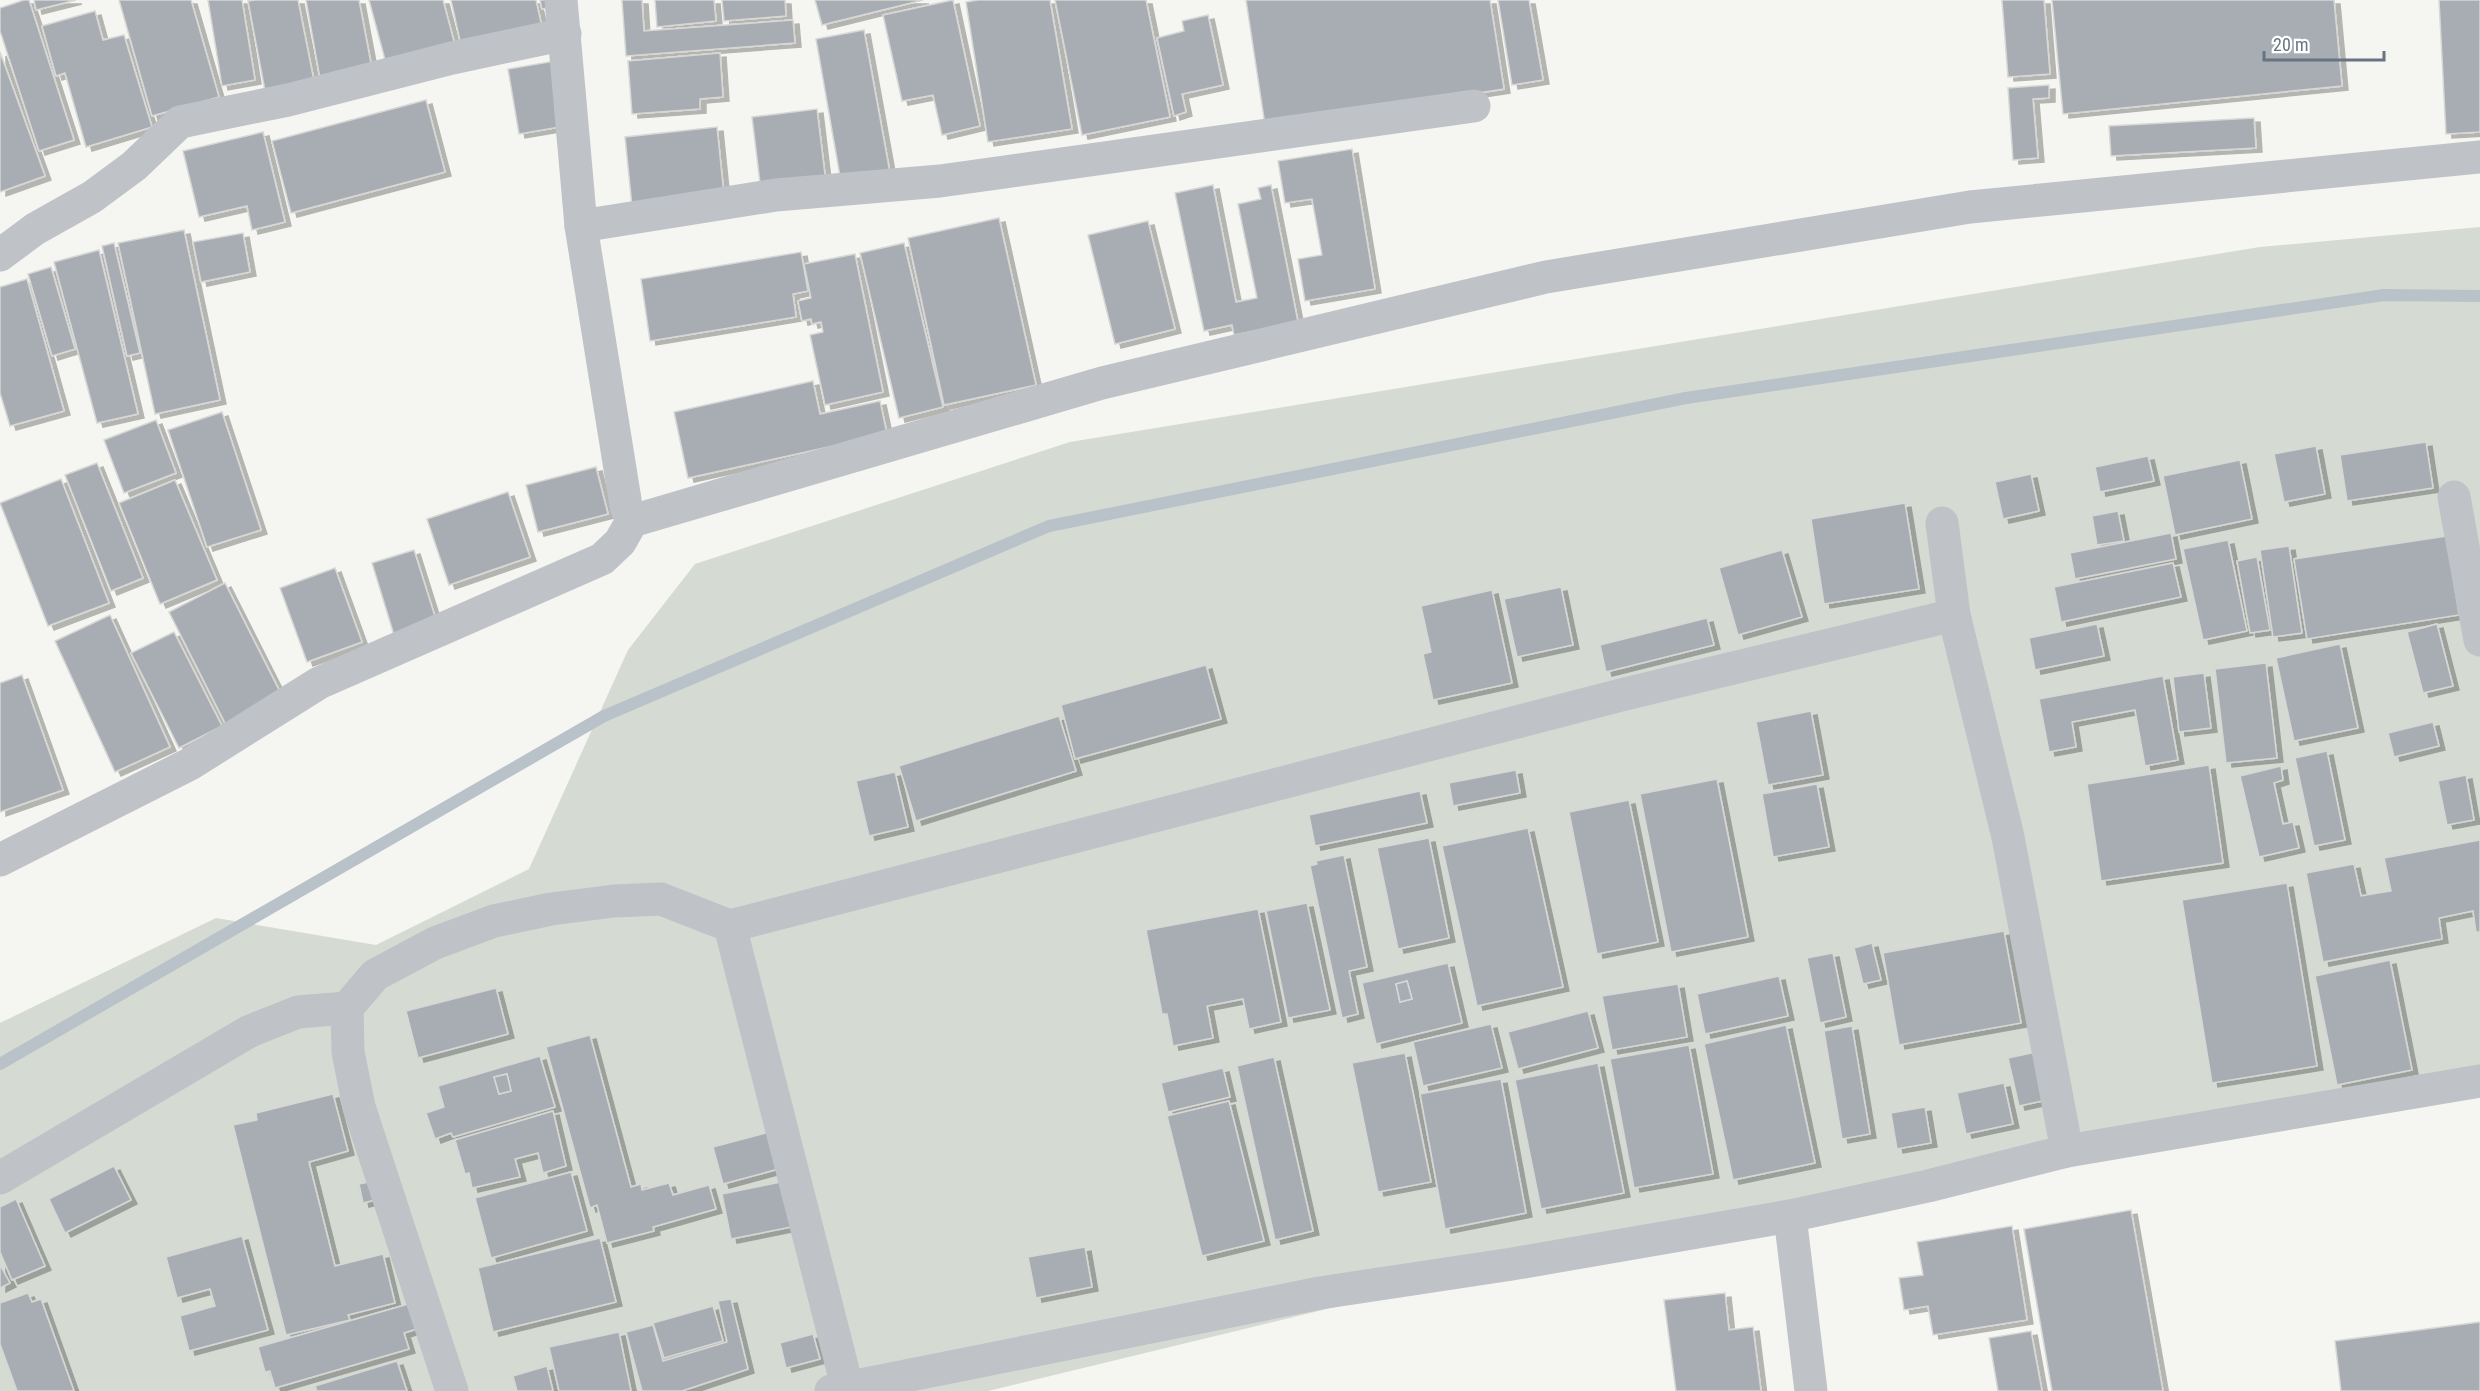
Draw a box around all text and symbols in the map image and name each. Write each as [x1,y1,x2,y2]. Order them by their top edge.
scale bar [2264,24,2384,62]
text: 20 m [2273,34,2308,55]

